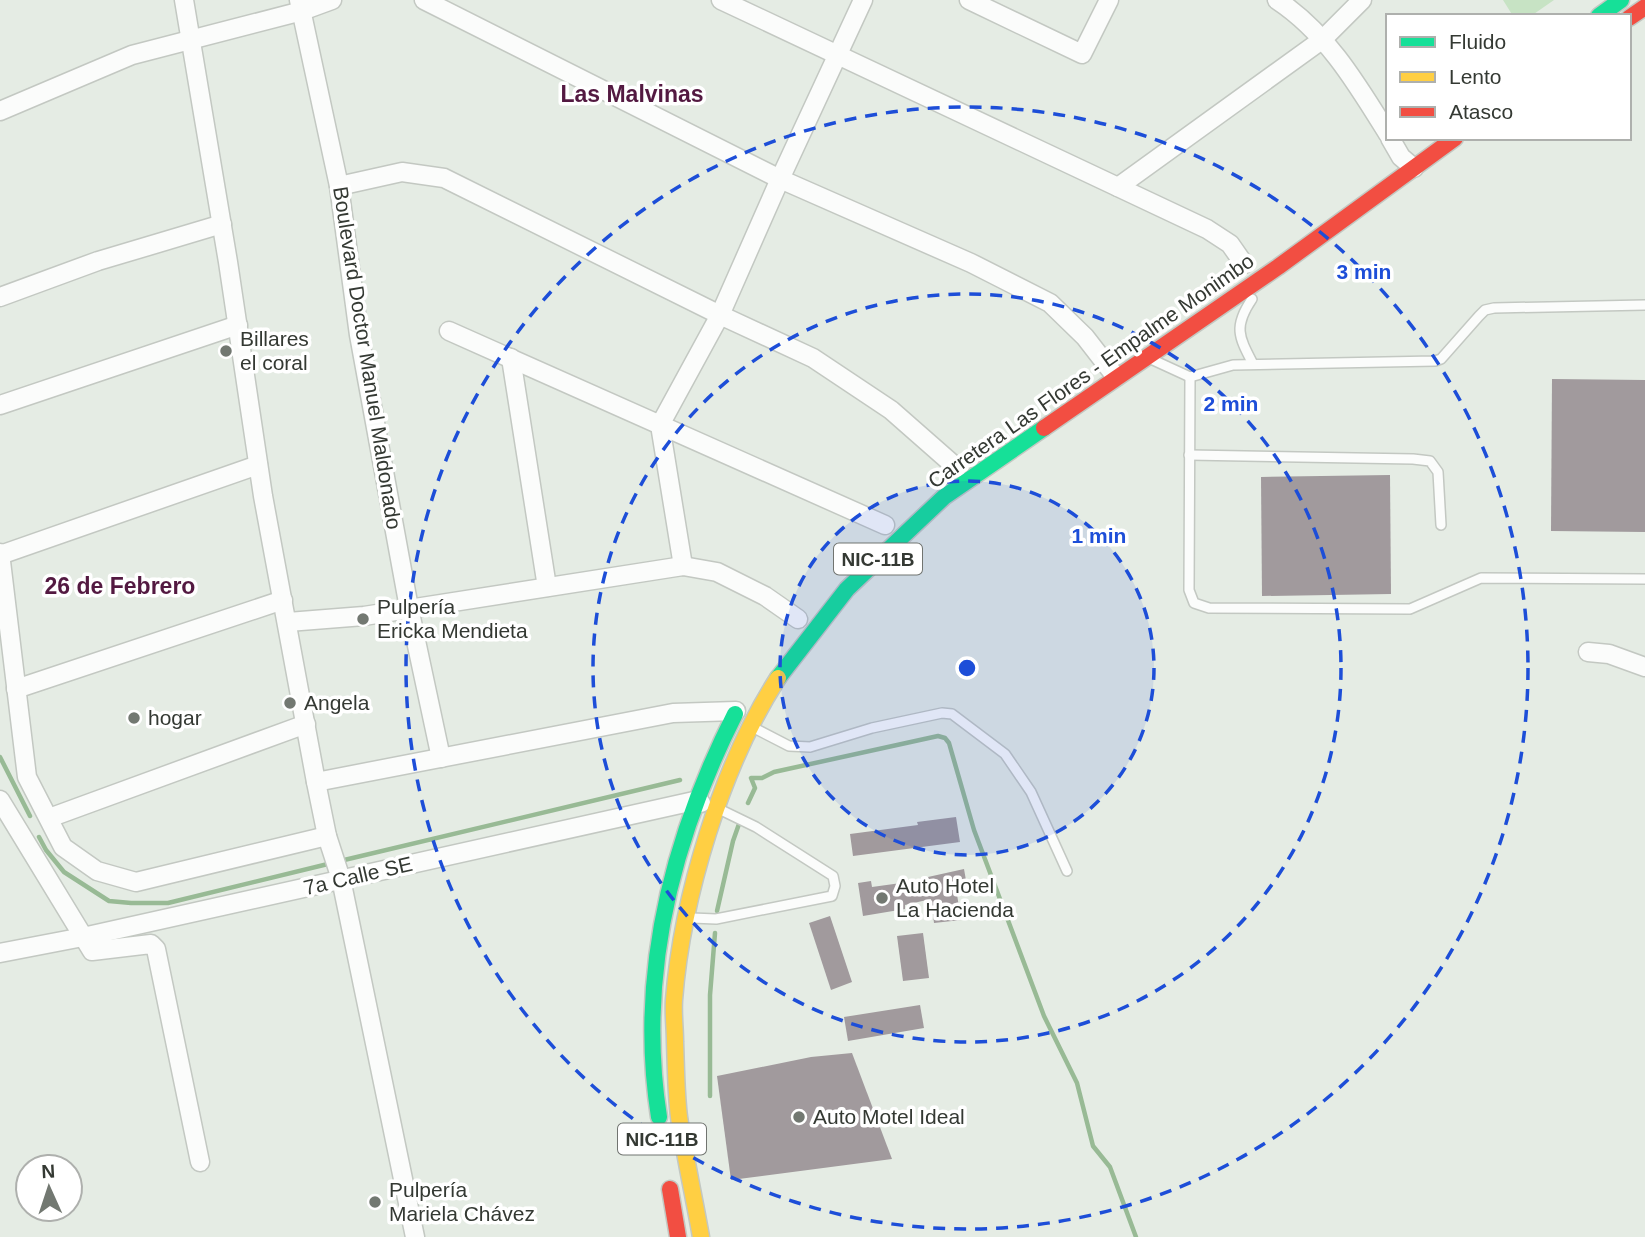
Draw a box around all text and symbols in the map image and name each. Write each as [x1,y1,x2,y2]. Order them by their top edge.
legend [1386,14,1631,140]
text: Fluido [1449,30,1506,53]
text: Lento [1449,65,1502,88]
district label: Las Malvinas [560,81,704,107]
text: Atasco [1449,100,1513,123]
street label: Boulevard Doctor Manuel Maldonado [329,185,406,531]
street label: Carretera Las Flores - Empalme Monimbo [924,249,1258,492]
text: 3 min [1337,260,1391,283]
place label: Billares el coral [240,327,309,374]
marker: Billares el coral [218,343,234,359]
text: 2 min [1204,392,1258,415]
text: 1 min [1072,524,1126,547]
road number: NIC-11B [834,544,922,574]
district label: 26 de Febrero [45,573,195,599]
place label: Pulpería Ericka Mendieta [377,595,528,642]
marker: Pulpería Ericka Mendieta [355,611,371,627]
centre of rings [955,656,979,680]
place label: Angela [304,691,370,714]
marker: Angela [282,695,298,711]
place label: hogar [148,706,202,729]
marker: hogar [126,710,142,726]
street label: 7a Calle SE [301,852,415,899]
place label: Auto Hotel La Hacienda [896,874,1014,921]
marker: Auto Hotel La Hacienda [874,890,890,906]
place label: Auto Motel Ideal [813,1105,965,1128]
marker: Auto Motel Ideal [791,1109,807,1125]
road number: NIC-11B [618,1124,706,1154]
north arrow [14,1153,84,1223]
text: N [41,1161,56,1182]
place label: Pulpería Mariela Chávez [389,1178,535,1225]
marker: Pulpería Mariela Chávez [367,1194,383,1210]

